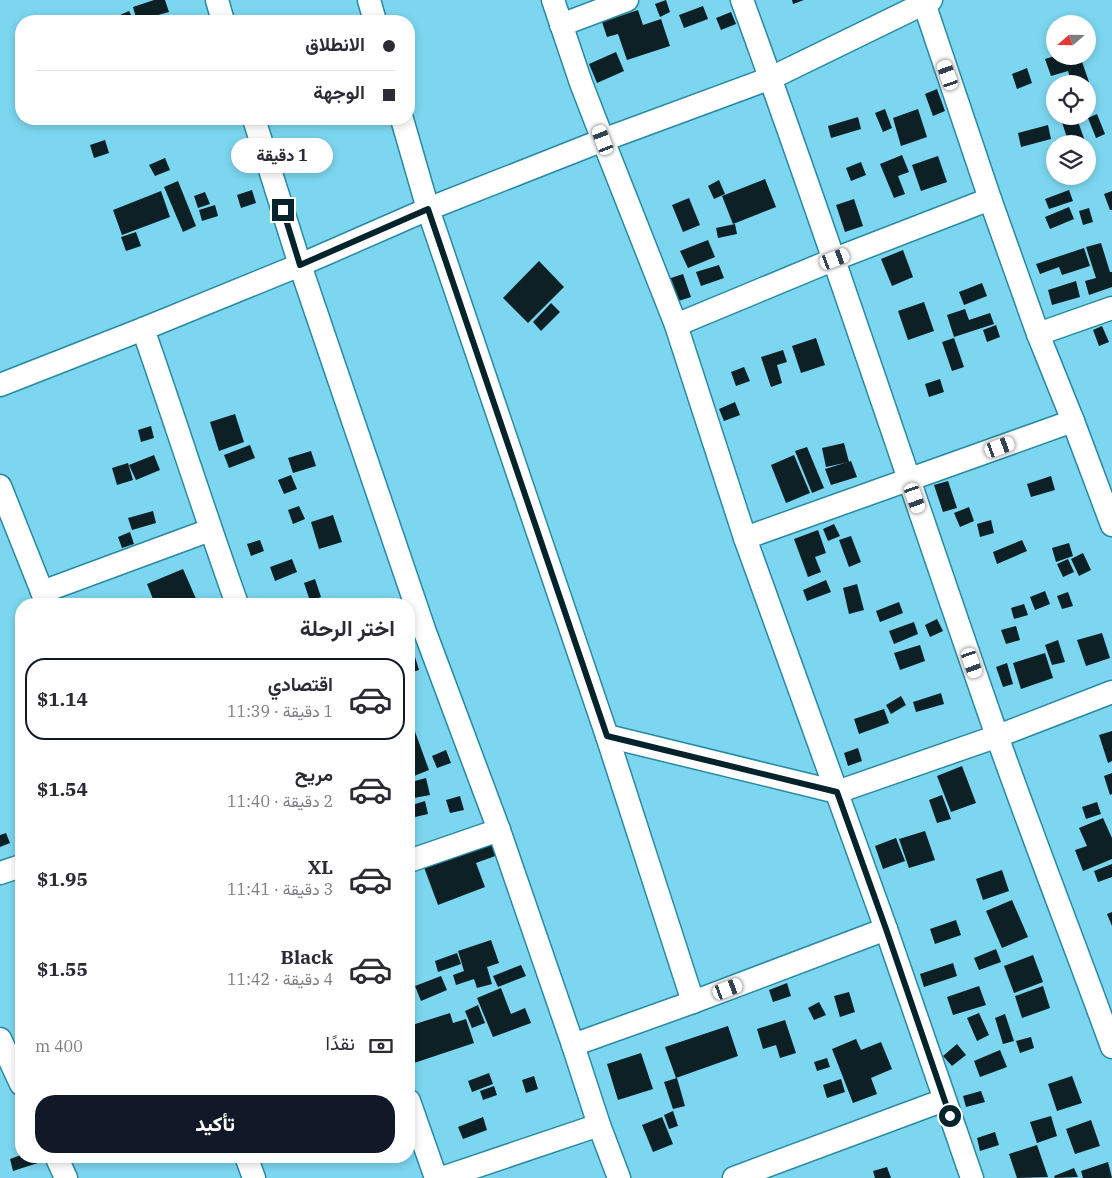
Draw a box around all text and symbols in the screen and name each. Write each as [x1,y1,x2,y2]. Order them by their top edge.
north arrow [1046,15,1096,65]
map controls [1046,15,1096,185]
text: الانطلاق [305,32,365,56]
car [936,58,959,92]
button: locate [1046,75,1096,125]
text: الوجهة [313,80,365,104]
car [590,123,615,157]
button: layers [1046,135,1096,185]
callout: 1 دقيقة [232,138,334,172]
text: 1 دقيقة [256,145,308,165]
route end [272,199,294,221]
car [818,247,851,271]
car [983,435,1016,459]
car [903,481,926,515]
text: اختر الرحلة [300,613,395,642]
car [960,646,983,680]
text: اقتصادي [268,672,333,696]
icon: car [348,677,393,722]
text: $1.14 [37,687,88,711]
text: 1 دقيقة · 11:39 [227,701,333,721]
text: مريح [295,762,333,786]
icon: car [348,767,393,812]
text: $1.54 [37,777,88,801]
text: 2 دقيقة · 11:40 [227,791,333,811]
text: XL [307,855,333,879]
icon: car [348,857,393,902]
text: $1.95 [37,867,88,891]
text: 3 دقيقة · 11:41 [227,879,333,899]
text: Black [281,945,333,969]
icon: car [348,947,393,992]
text: $1.55 [37,957,88,981]
text: 4 دقيقة · 11:42 [227,969,333,989]
car [711,977,744,1001]
text: نقدًا [326,1031,355,1055]
icon: cash [367,1032,395,1060]
text: 400 m [35,1036,83,1056]
button: تأكيد [35,1095,395,1153]
route start [939,1105,961,1127]

